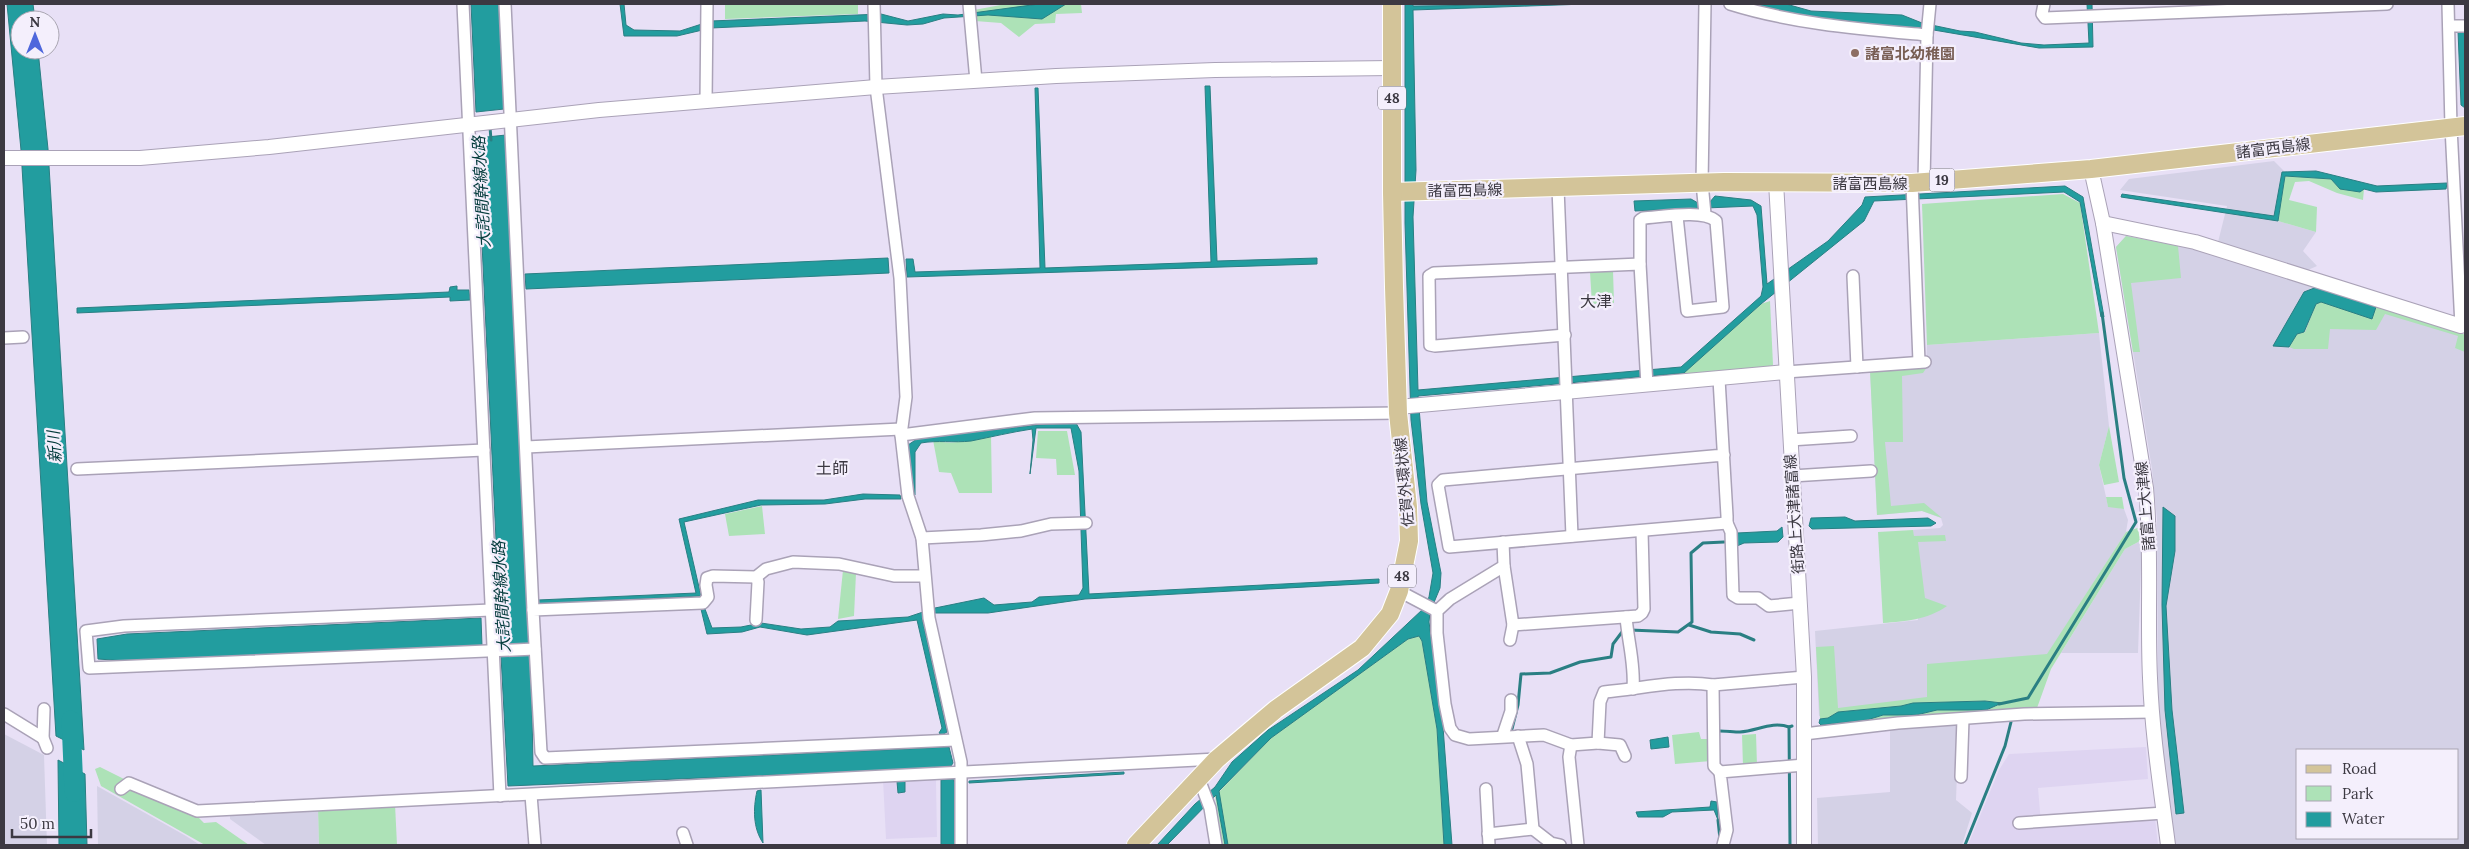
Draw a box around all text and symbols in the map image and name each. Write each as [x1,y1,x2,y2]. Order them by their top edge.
north arrow [10,10,60,60]
text: N [30,13,41,31]
place label: 諸富北幼稚園 [1865,44,1955,63]
marker: 諸富北幼稚園 [1849,47,1861,59]
road number: 48 [1378,86,1406,110]
water label: 大詫間幹線水路 [468,134,494,248]
street label: 諸富西島線 [2235,134,2311,162]
road number: 19 [1930,168,1954,192]
street label: 諸富西島線 [1832,174,1908,193]
street label: 諸富西島線 [1427,180,1503,200]
district label: 大津 [1580,291,1612,311]
water label: 新川 [43,428,65,464]
street label: 佐賀外環状線 [1391,436,1417,528]
street label: 街路上大津諸富線 [1780,453,1808,575]
district label: 土師 [816,458,848,478]
street label: 諸富上大津線 [2132,460,2158,552]
water label: 大詫間幹線水路 [488,539,514,653]
road number: 48 [1388,564,1416,588]
legend [2296,749,2459,839]
text: Road [2342,759,2377,778]
text: Park [2342,784,2373,803]
scale bar [12,806,91,838]
text: Water [2342,809,2385,828]
text: 50 m [20,814,55,833]

